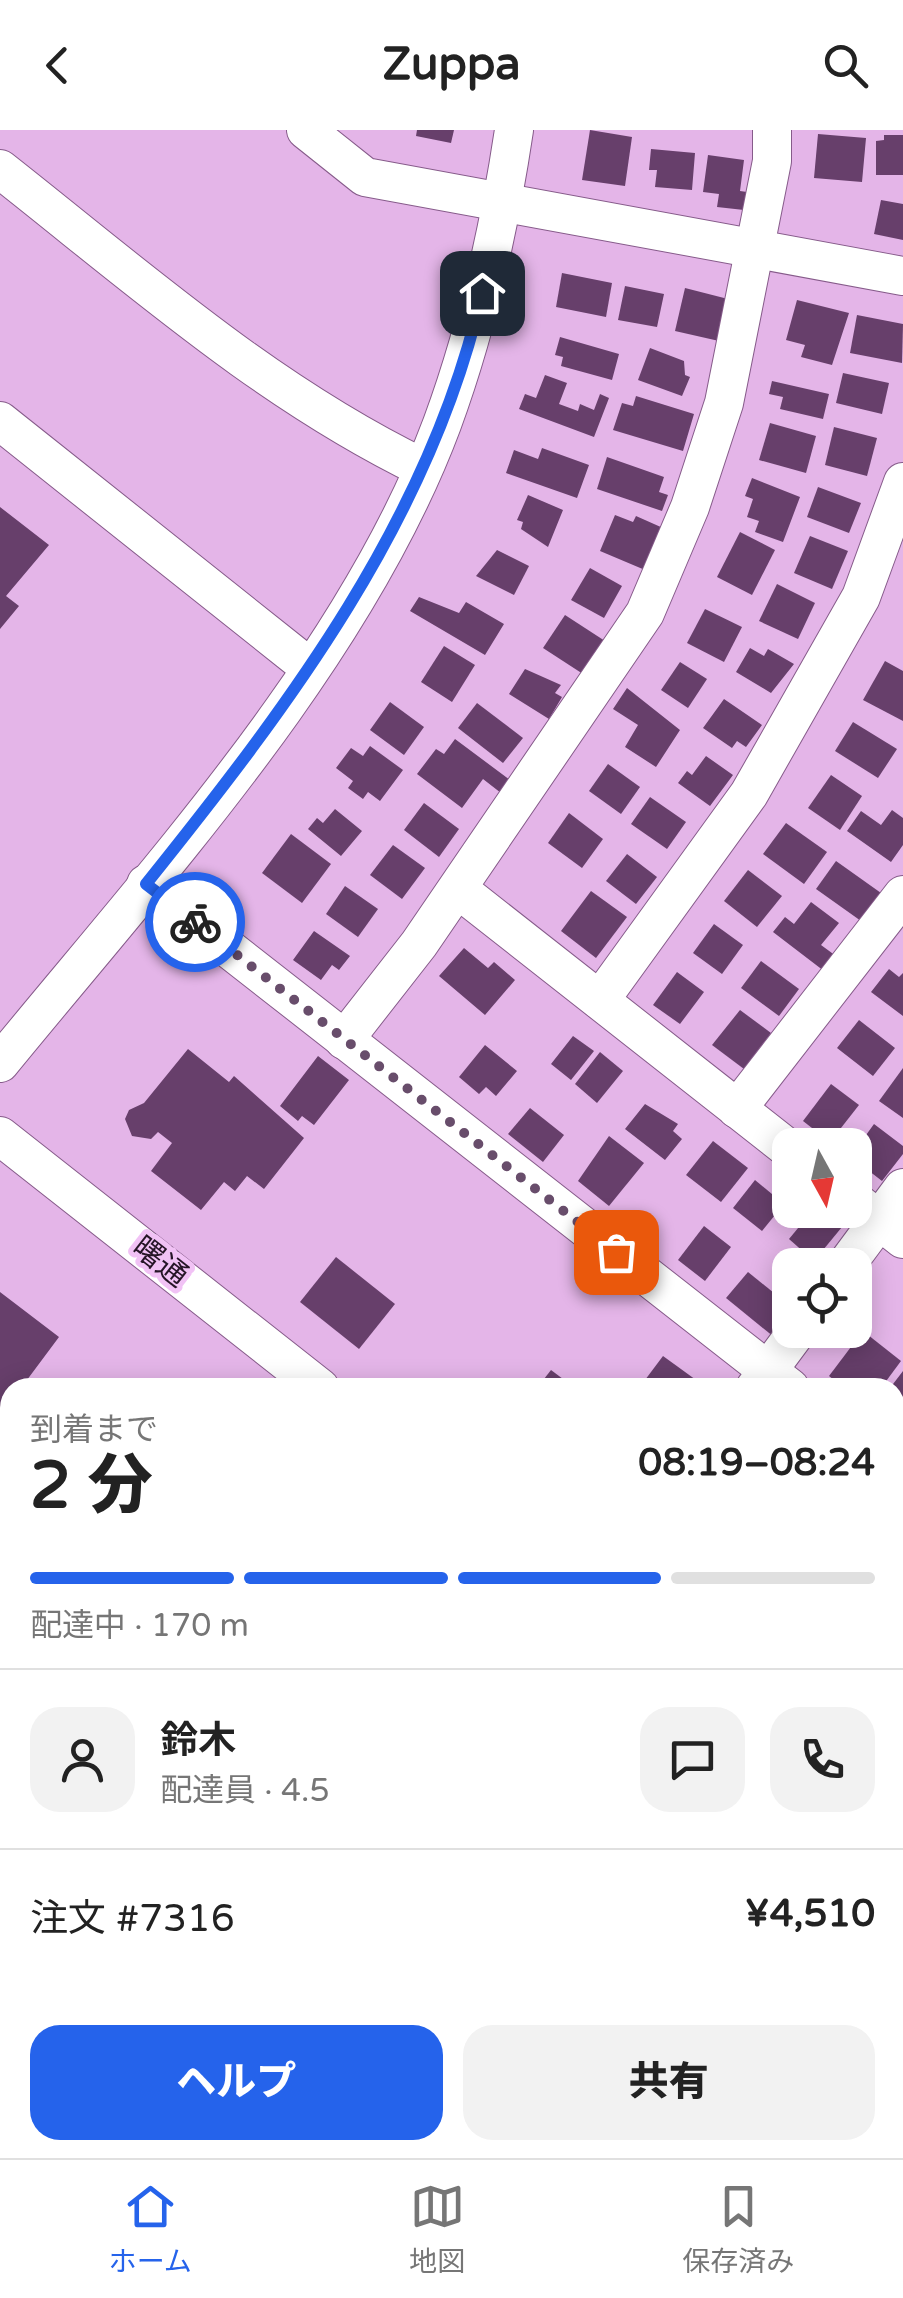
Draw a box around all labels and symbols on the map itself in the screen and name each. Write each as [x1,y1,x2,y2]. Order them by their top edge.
pin [440,251,525,336]
courier [145,872,245,972]
north arrow [772,1128,872,1228]
pin [574,1210,659,1295]
street label: 曙通 [125,1229,195,1295]

